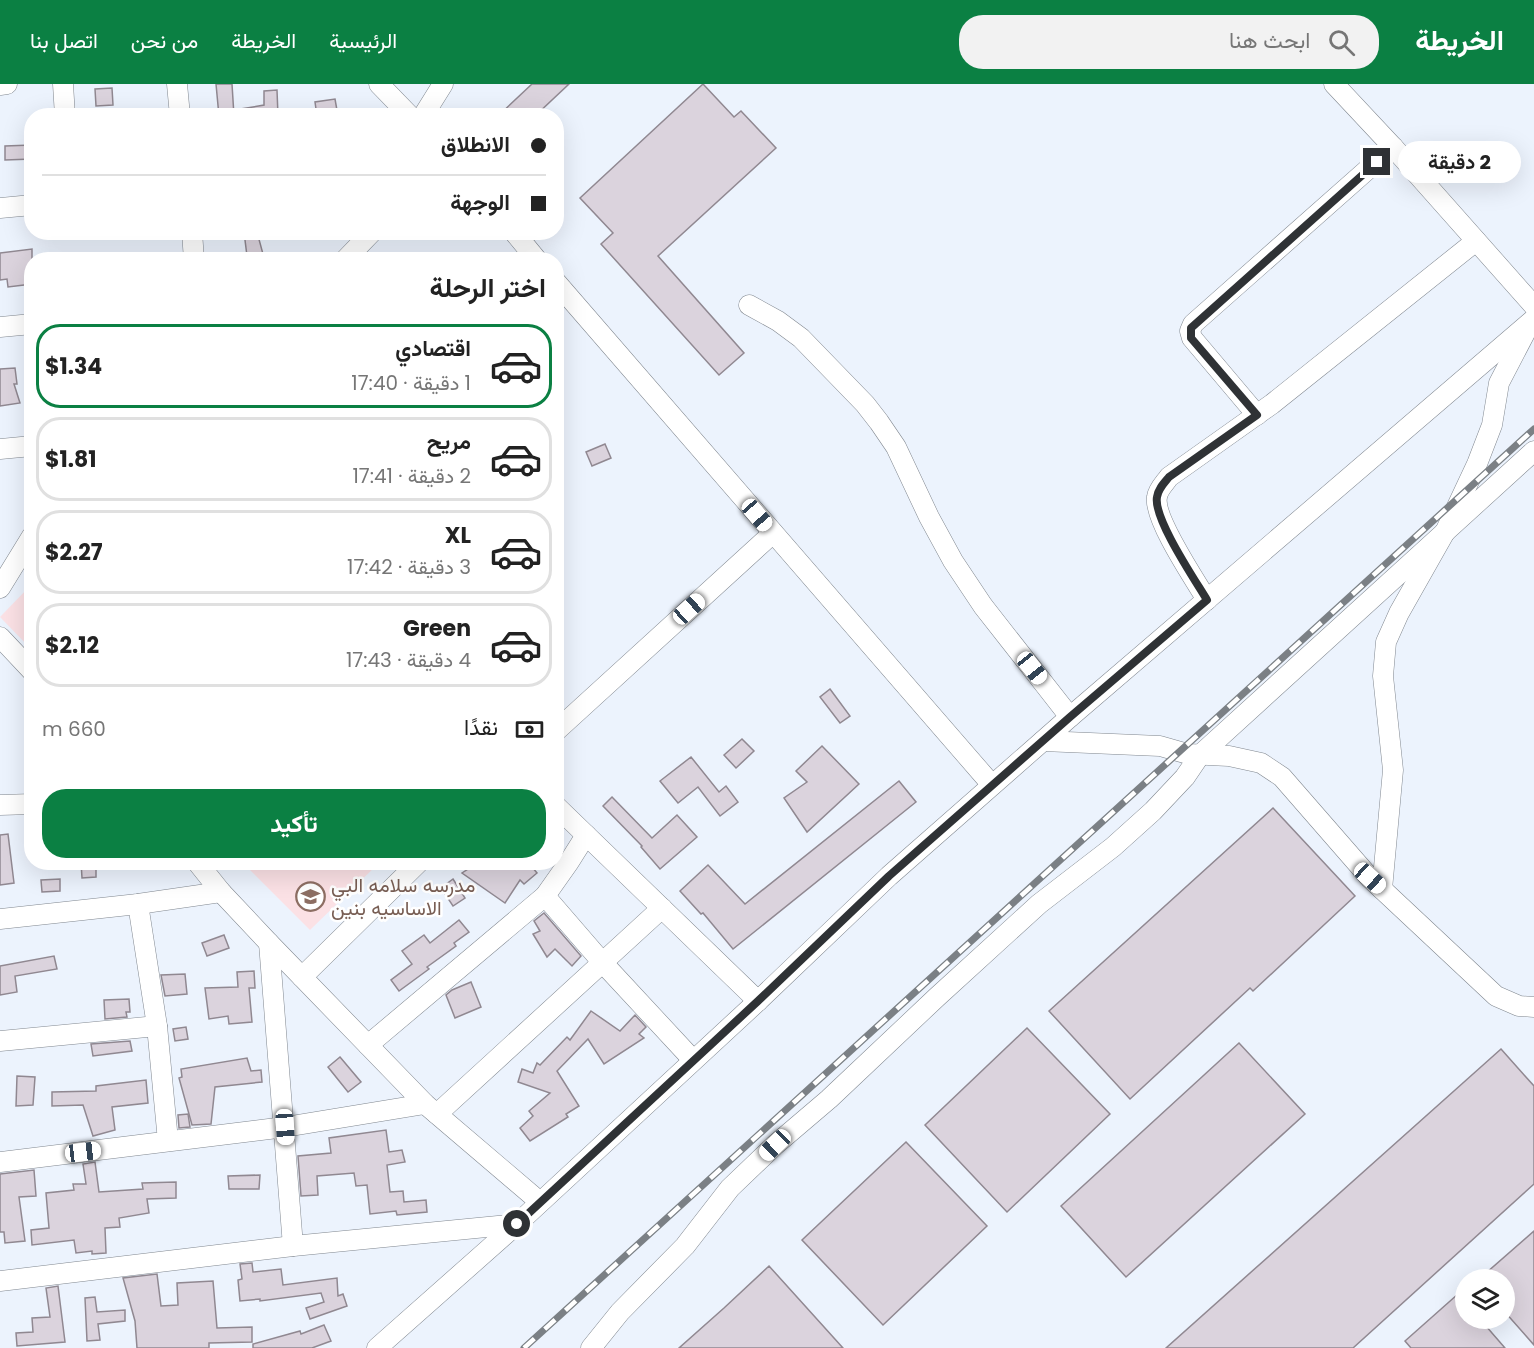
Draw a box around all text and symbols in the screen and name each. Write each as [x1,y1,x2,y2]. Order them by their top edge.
search box [959,15,1379,69]
text: الخريطة [1415,21,1504,60]
text: ابحث هنا [1229,25,1310,56]
text: اتصل بنا [30,26,98,55]
text: من نحن [131,26,198,55]
text: الخريطة [231,26,296,55]
text: الرئيسية [329,26,397,55]
icon: search [1325,26,1358,59]
text: الانطلاق [441,129,510,160]
callout: 2 دقيقة [1398,141,1521,183]
route end [1363,148,1390,175]
text: 2 دقيقة [1428,148,1491,176]
text: الوجهة [450,187,510,218]
text: اختر الرحلة [430,269,546,306]
text: اقتصادي [395,333,471,364]
icon: car [489,339,543,393]
text: $1.34 [45,351,102,382]
text: 1 دقيقة · 17:40 [351,369,471,397]
text: مريح [427,426,471,457]
icon: car [489,432,543,486]
text: $1.81 [45,444,96,475]
text: 2 دقيقة · 17:41 [352,462,471,490]
car [738,496,776,534]
text: XL [445,520,471,551]
icon: car [489,525,543,579]
text: $2.27 [45,537,103,568]
text: 3 دقيقة · 17:42 [347,553,471,581]
car [670,590,708,628]
text: Green [403,613,471,644]
icon: car [489,618,543,672]
text: $2.12 [45,630,99,661]
text: 4 دقيقة · 17:43 [346,646,471,674]
car [1014,648,1050,688]
text: نقدًا [464,712,498,743]
icon: cash [513,713,546,746]
text: 660 m [42,715,106,743]
button: تأكيد [42,789,546,858]
car [1351,859,1389,897]
place label: مدرسه سلامه البي الاساسيه بنين [331,871,475,922]
school or university icon: مدرسه سلامه البي الاساسيه بنين [294,880,326,912]
car [275,1108,295,1146]
car [756,1126,794,1164]
car [64,1141,102,1163]
route start [503,1210,530,1237]
map controls [1455,1269,1515,1329]
button: layers [1455,1269,1515,1329]

